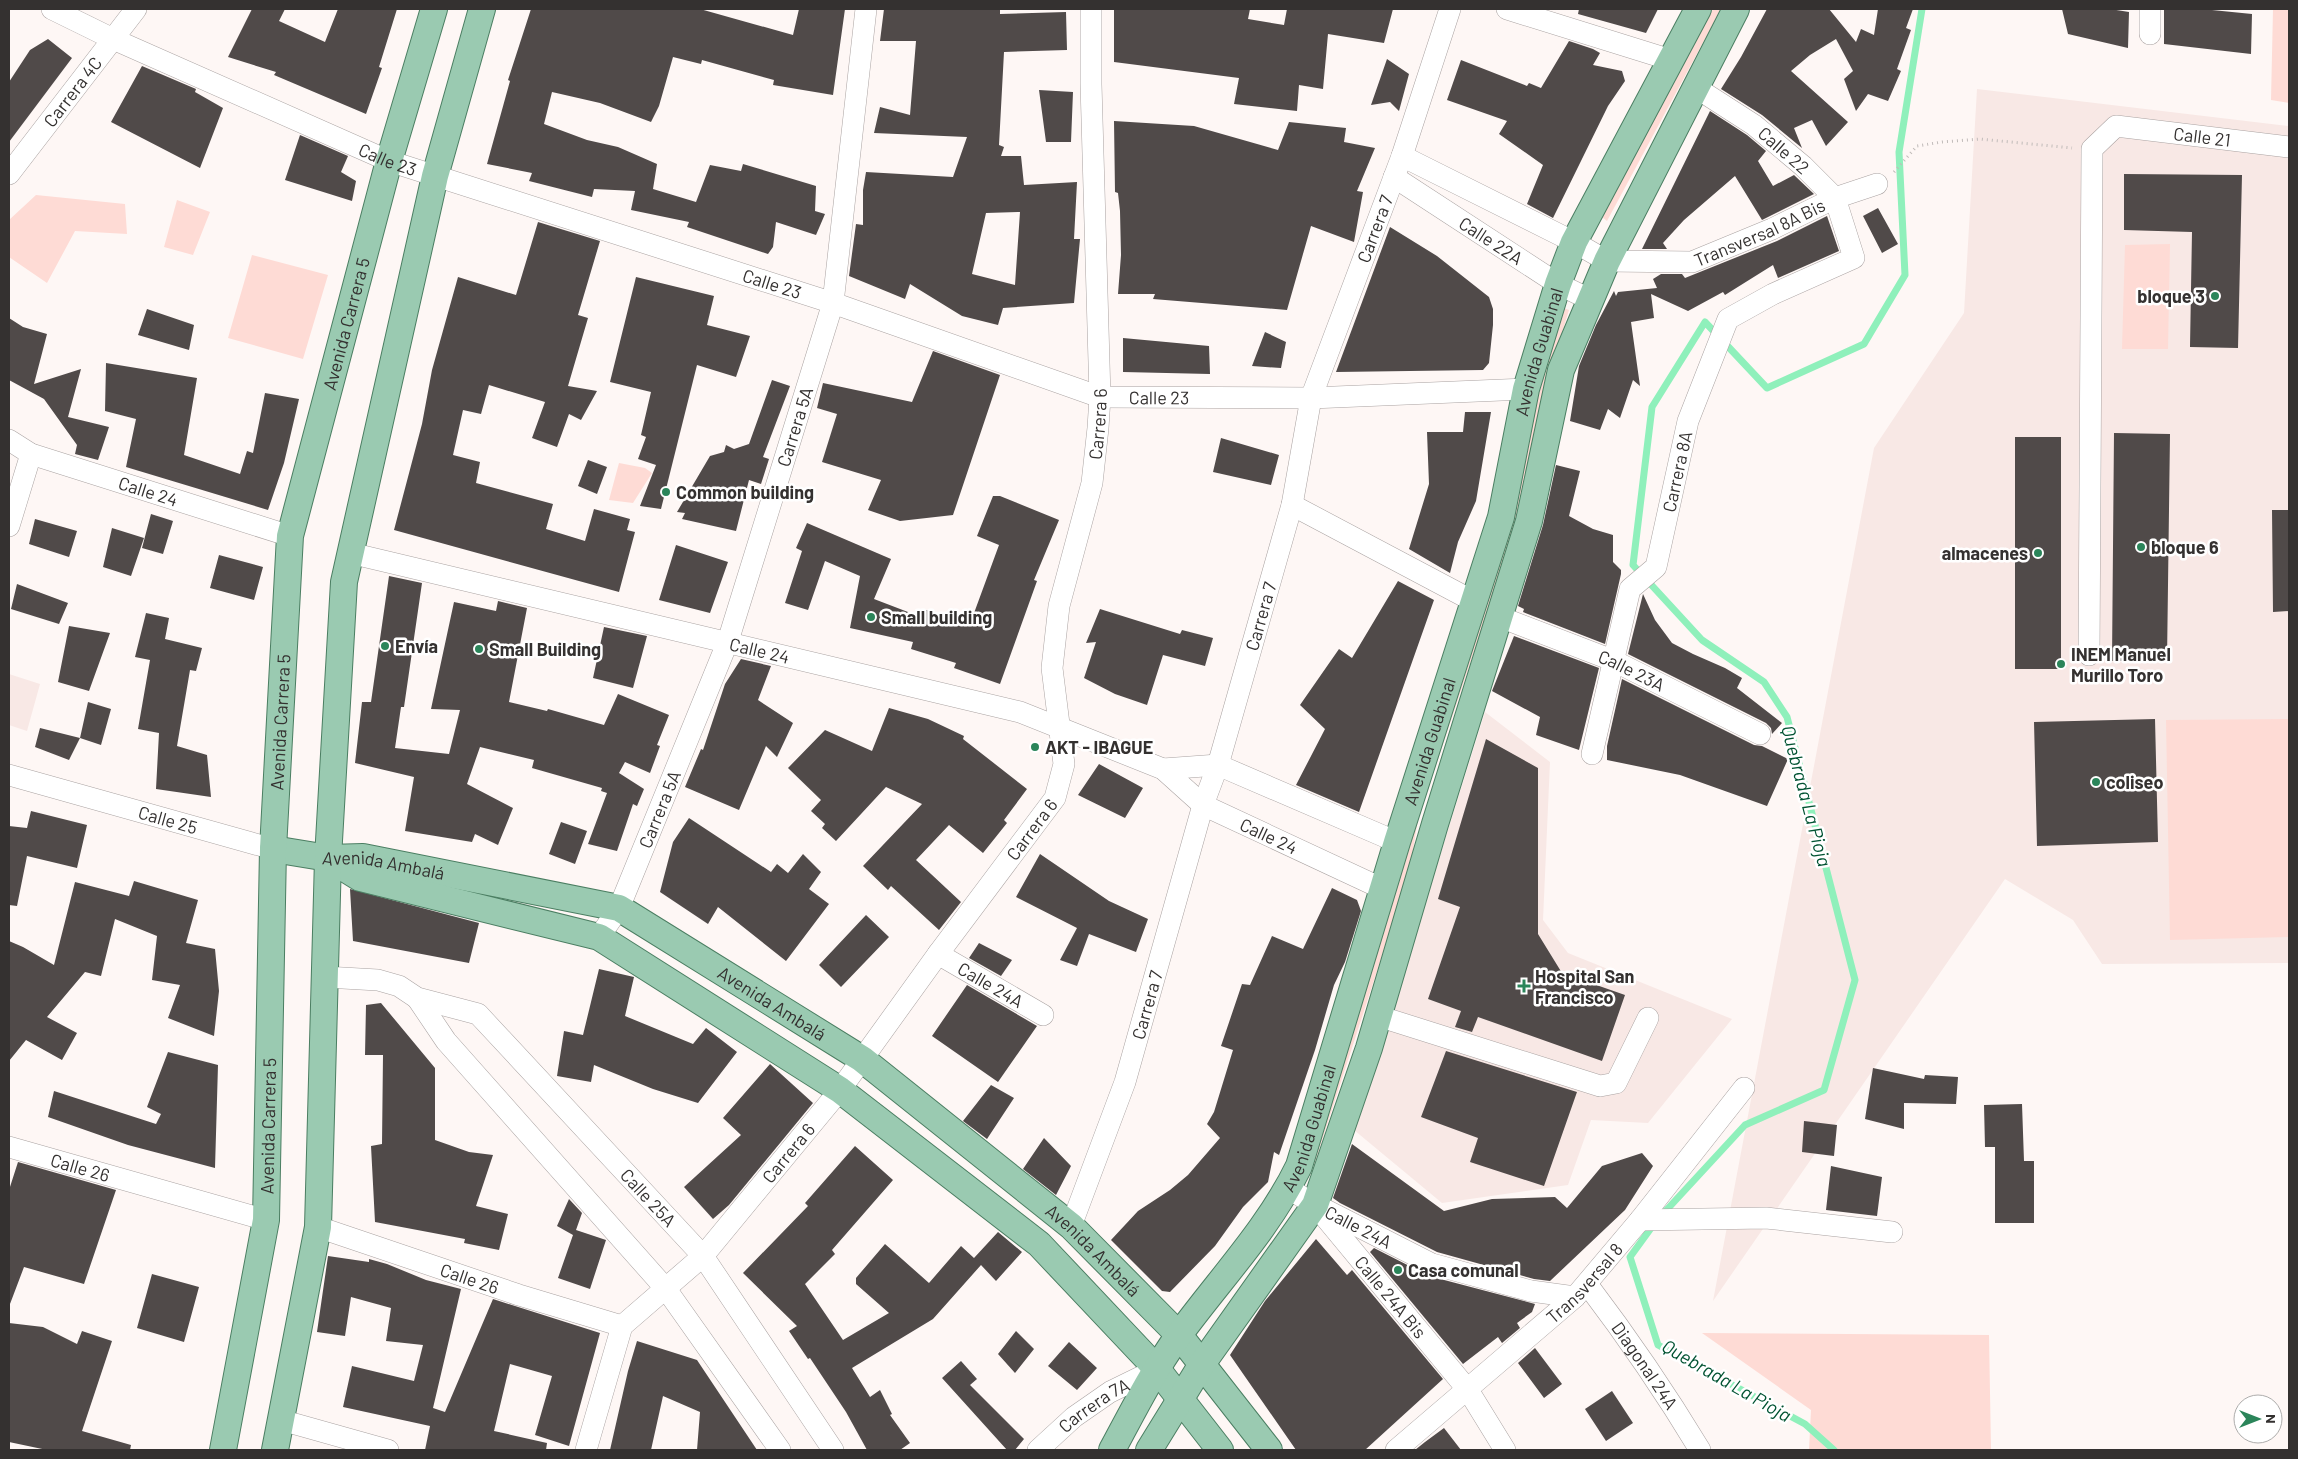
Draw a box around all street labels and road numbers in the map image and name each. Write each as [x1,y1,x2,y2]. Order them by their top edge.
street label: Carrera 4C [38,52,106,131]
street label: Calle 22 [1754,122,1814,178]
street label: Calle 21 [2172,122,2232,151]
street label: Calle 23 [355,138,419,180]
street label: Carrera 7 [1352,192,1397,266]
street label: Transversal 8A Bis [1691,194,1829,271]
street label: Calle 22A [1455,212,1527,269]
street label: Avenida Carrera 5 [318,255,374,393]
street label: Calle 23 [740,264,804,303]
street label: Avenida Guabinal [1510,285,1567,418]
street label: Carrera 5A [772,384,817,469]
street label: Calle 23 [1129,386,1189,408]
street label: Carrera 6 [1084,388,1111,461]
street label: Carrera 8A [1657,429,1696,514]
street label: Calle 24 [116,471,181,511]
street label: Carrera 7 [1240,579,1281,653]
street label: Calle 24 [727,632,792,668]
street label: Calle 23A [1595,645,1669,696]
street label: Avenida Carrera 5 [265,653,295,791]
street label: Avenida Guabinal [1399,675,1460,808]
street label: Carrera 5A [634,767,685,851]
street label: Carrera 6 [1001,794,1062,864]
street label: Calle 25 [136,801,200,838]
street label: Calle 24 [1236,813,1301,859]
street label: Avenida Ambalá [321,846,447,884]
street label: Calle 24A [954,957,1027,1012]
street label: Avenida Ambalá [714,961,830,1045]
street label: Carrera 7 [1127,967,1167,1042]
street label: Avenida Carrera 5 [255,1058,280,1194]
street label: Avenida Guabinal [1277,1062,1340,1195]
street label: Carrera 6 [757,1118,819,1187]
street label: Calle 26 [48,1148,112,1186]
street label: Calle 25A [616,1164,681,1231]
street label: Avenida Ambalá [1041,1199,1145,1301]
street label: Calle 24A [1321,1200,1396,1253]
street label: Transversal 8 [1542,1238,1627,1328]
street label: Calle 24A Bis [1350,1251,1431,1342]
street label: Calle 26 [437,1258,502,1298]
street label: Diagonal 24A [1607,1317,1683,1413]
street label: Carrera 7A [1054,1373,1133,1437]

